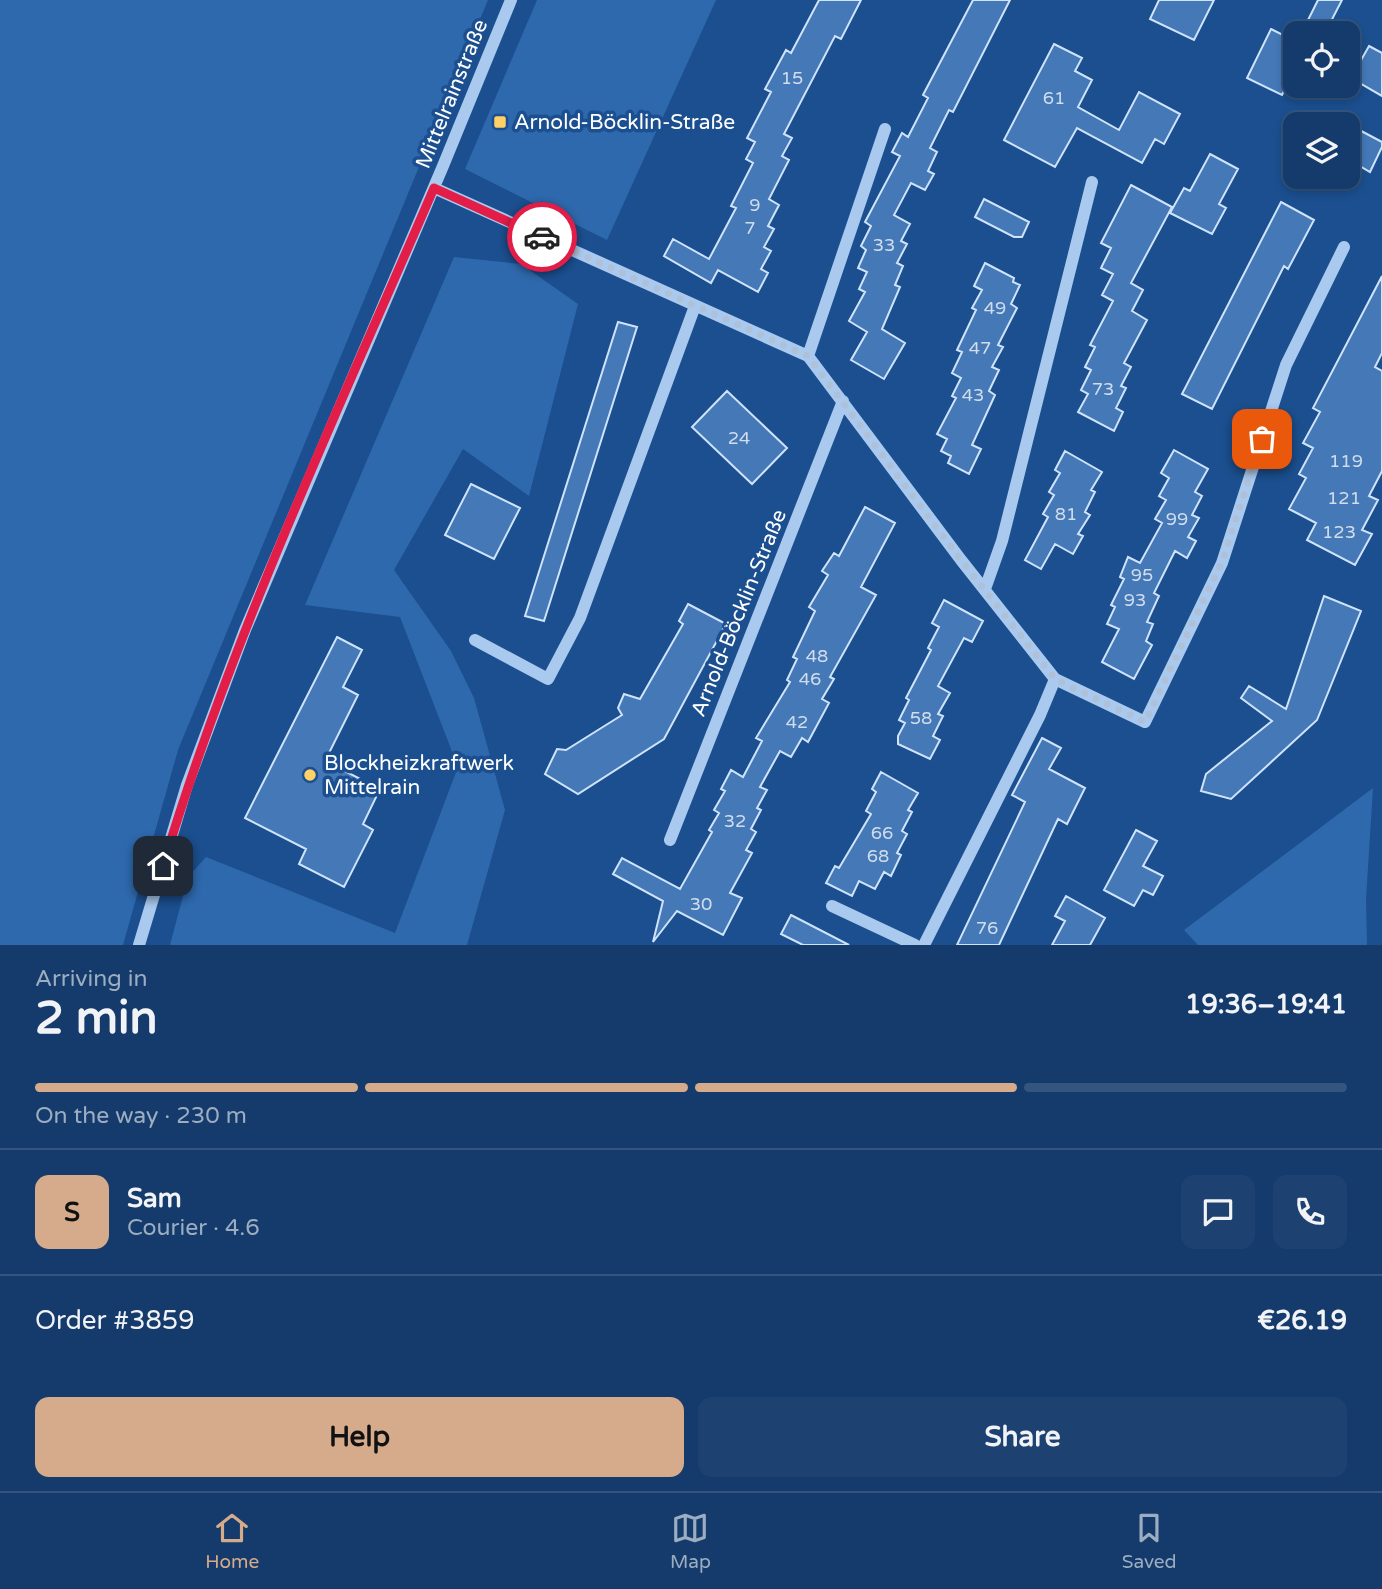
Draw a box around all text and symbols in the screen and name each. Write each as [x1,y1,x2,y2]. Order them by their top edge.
street label: Mittelrainstraße [411,16,493,172]
map controls [1283,21,1360,189]
button: locate [1283,21,1360,98]
house number: 15 [781,67,803,89]
house number: 61 [1043,87,1065,109]
place label: Arnold-Böcklin-Straße [514,110,735,135]
button: layers [1283,112,1360,189]
marker: Arnold-Böcklin-Straße [492,114,508,130]
house number: 9 [749,194,761,216]
courier [507,202,577,272]
house number: 7 [744,217,756,239]
icon: car [523,218,561,256]
house number: 33 [873,234,895,256]
house number: 49 [984,297,1006,319]
house number: 47 [969,337,991,359]
house number: 73 [1092,378,1114,400]
house number: 43 [962,384,984,406]
pin [1232,409,1292,469]
icon: bag [1243,420,1281,458]
house number: 24 [728,427,750,449]
house number: 119 [1329,450,1363,472]
house number: 121 [1327,487,1361,509]
house number: 81 [1055,503,1077,525]
street label: Arnold-Böcklin-Straße [686,506,792,720]
house number: 99 [1166,508,1188,530]
house number: 123 [1322,521,1356,543]
house number: 95 [1131,564,1153,586]
house number: 93 [1124,589,1146,611]
house number: 48 [806,645,828,667]
house number: 46 [799,668,821,690]
house number: 58 [910,707,932,729]
house number: 42 [786,711,808,733]
place label: Blockheizkraftwerk Mittelrain [324,751,514,800]
marker: Blockheizkraftwerk Mittelrain [302,767,318,783]
house number: 32 [724,810,746,832]
house number: 66 [871,822,893,844]
pin [133,836,193,896]
house number: 68 [867,845,889,867]
icon: home [144,847,182,885]
house number: 30 [690,893,712,915]
house number: 76 [976,917,998,939]
text: Arriving in [35,965,148,993]
text: 19:36–19:41 [1185,989,1347,1020]
text: 2 min [35,991,158,1046]
text: On the way · 230 m [35,1102,247,1130]
button: chat [1181,1175,1255,1249]
button: phone [1273,1175,1347,1249]
text: Sam [127,1183,182,1214]
text: S [64,1197,80,1228]
text: Courier · 4.6 [127,1214,260,1242]
text: Order #3859 [35,1305,195,1336]
text: €26.19 [1257,1305,1347,1336]
button: Help [35,1397,684,1477]
button: Share [698,1397,1347,1477]
tab: Home [205,1509,259,1573]
tab: Map [670,1509,711,1573]
tab: Saved [1122,1509,1177,1573]

